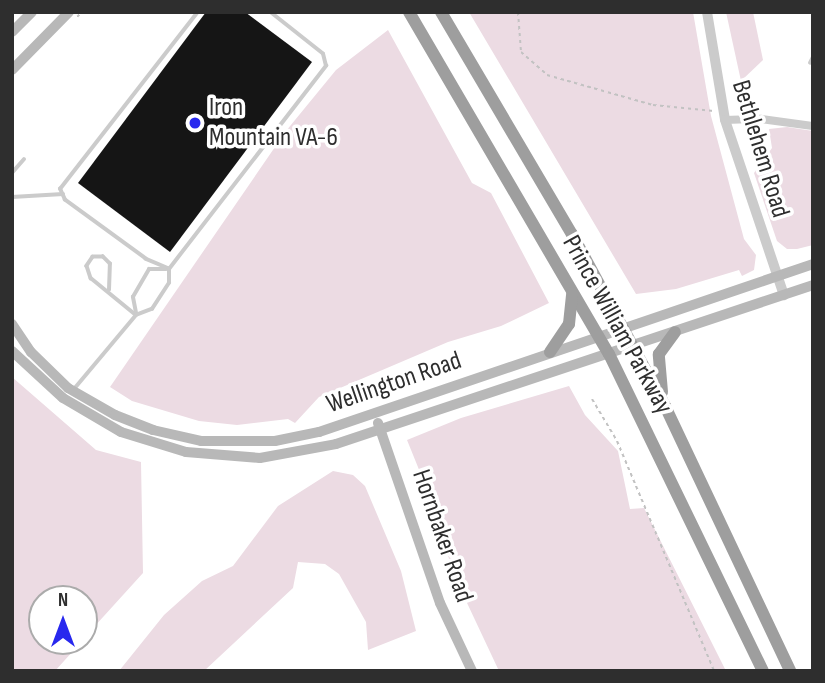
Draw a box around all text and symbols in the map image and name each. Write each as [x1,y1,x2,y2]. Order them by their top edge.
street label: Bethlehem Road [724,77,796,221]
place label: Iron Mountain VA-6 [209,92,338,154]
marker: Iron Mountain VA-6 [187,115,203,131]
street label: Prince William Parkway [555,230,679,420]
street label: Wellington Road [323,345,465,421]
street label: Hornbaker Road [405,466,479,606]
north arrow [28,585,98,655]
text: N [58,589,68,612]

